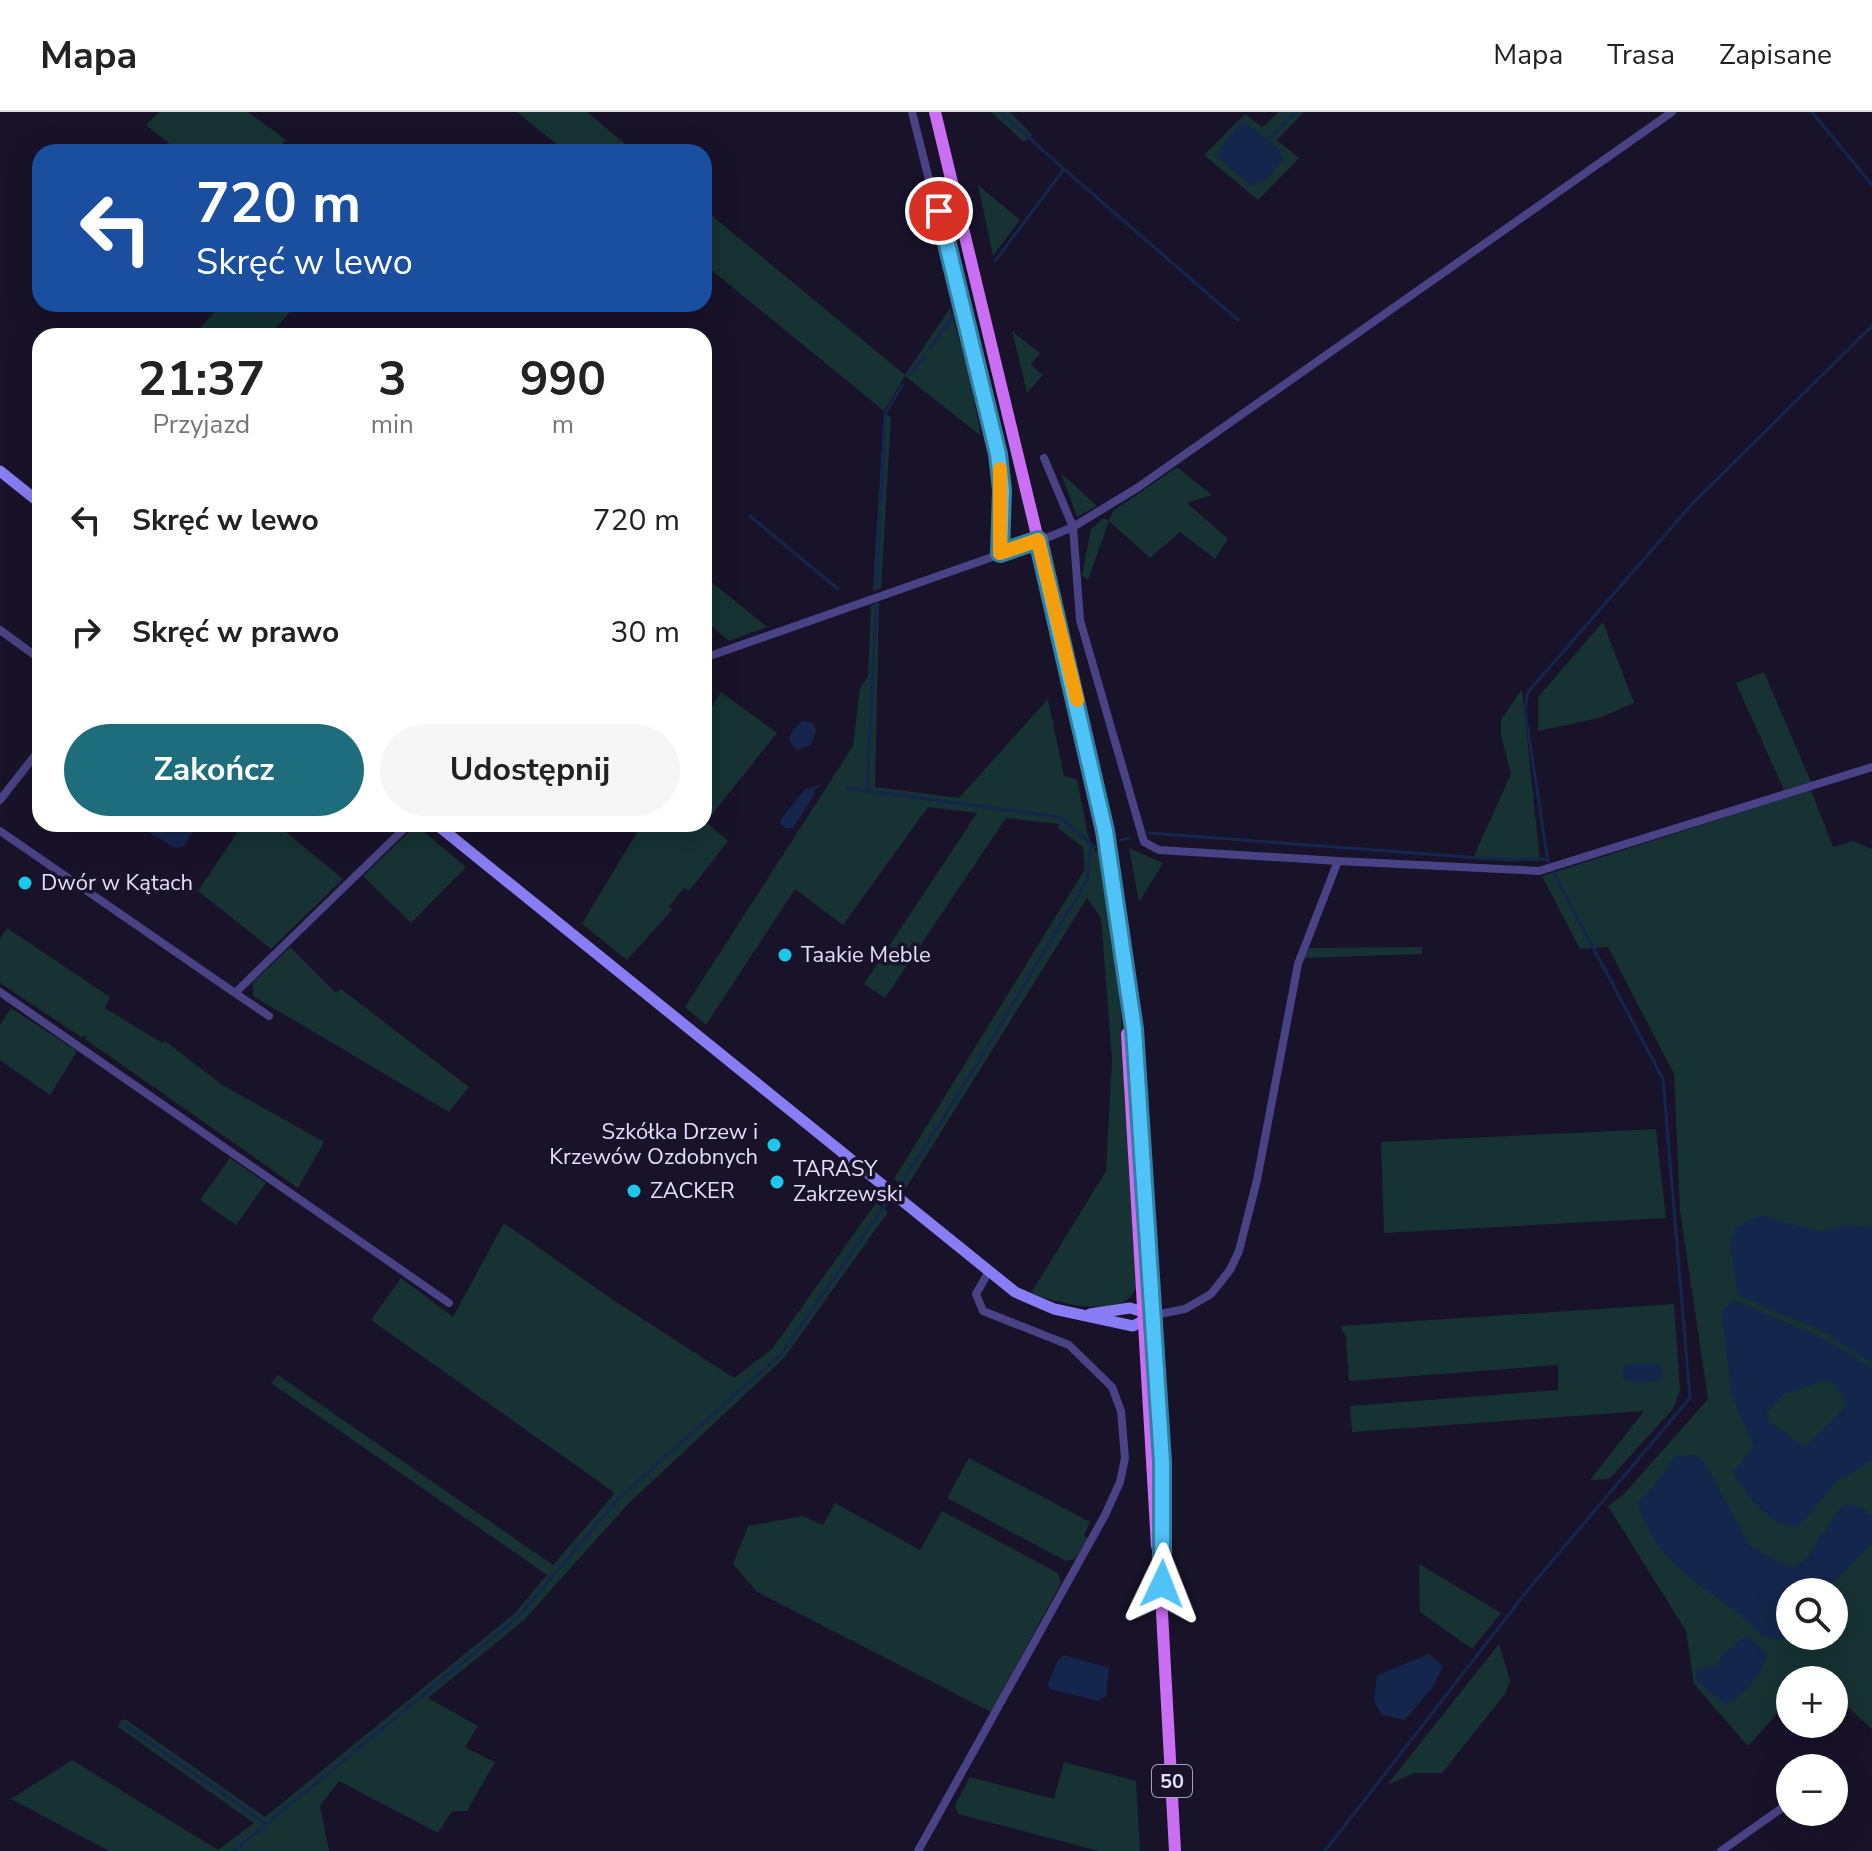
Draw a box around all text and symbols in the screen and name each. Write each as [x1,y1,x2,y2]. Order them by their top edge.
text: Mapa [40,30,137,81]
text: Mapa [1493,36,1563,74]
text: Trasa [1607,36,1675,74]
text: Zapisane [1719,36,1832,74]
text: 720 m [196,165,361,242]
icon: left [64,176,168,280]
pin [905,177,973,245]
icon: arrive [917,189,961,233]
text: Skręć w lewo [196,238,413,287]
text: 21:37 [138,346,265,412]
text: 3 [378,346,407,412]
text: 990 [520,346,606,412]
text: Przyjazd [153,407,250,442]
text: min [371,407,414,442]
text: m [552,407,574,442]
icon: left [64,498,108,542]
text: Skręć w lewo [132,500,319,541]
text: 720 m [593,500,680,541]
icon: right [64,610,108,654]
text: Skręć w prawo [132,612,339,653]
text: 30 m [611,612,680,653]
button: Zakończ [64,724,364,816]
button: Udostępnij [380,724,680,816]
place label: Dwór w Kątach [41,868,193,898]
marker: Dwór w Kątach [16,874,34,892]
place label: Taakie Meble [801,940,931,970]
marker: Taakie Meble [776,946,794,964]
place label: Szkółka Drzew i Krzewów Ozdobnych [549,1117,758,1172]
marker: Szkółka Drzew i Krzewów Ozdobnych [765,1136,783,1154]
place label: TARASY Zakrzewski [793,1154,903,1209]
marker: TARASY Zakrzewski [768,1173,786,1191]
place label: ZACKER [650,1176,735,1206]
marker: ZACKER [625,1182,643,1200]
position arrow [1120,1542,1204,1626]
map controls [1776,1578,1848,1826]
button: search [1776,1578,1848,1650]
button: + [1776,1666,1848,1738]
button: − [1776,1754,1848,1826]
road number: 50 [1152,1765,1192,1797]

